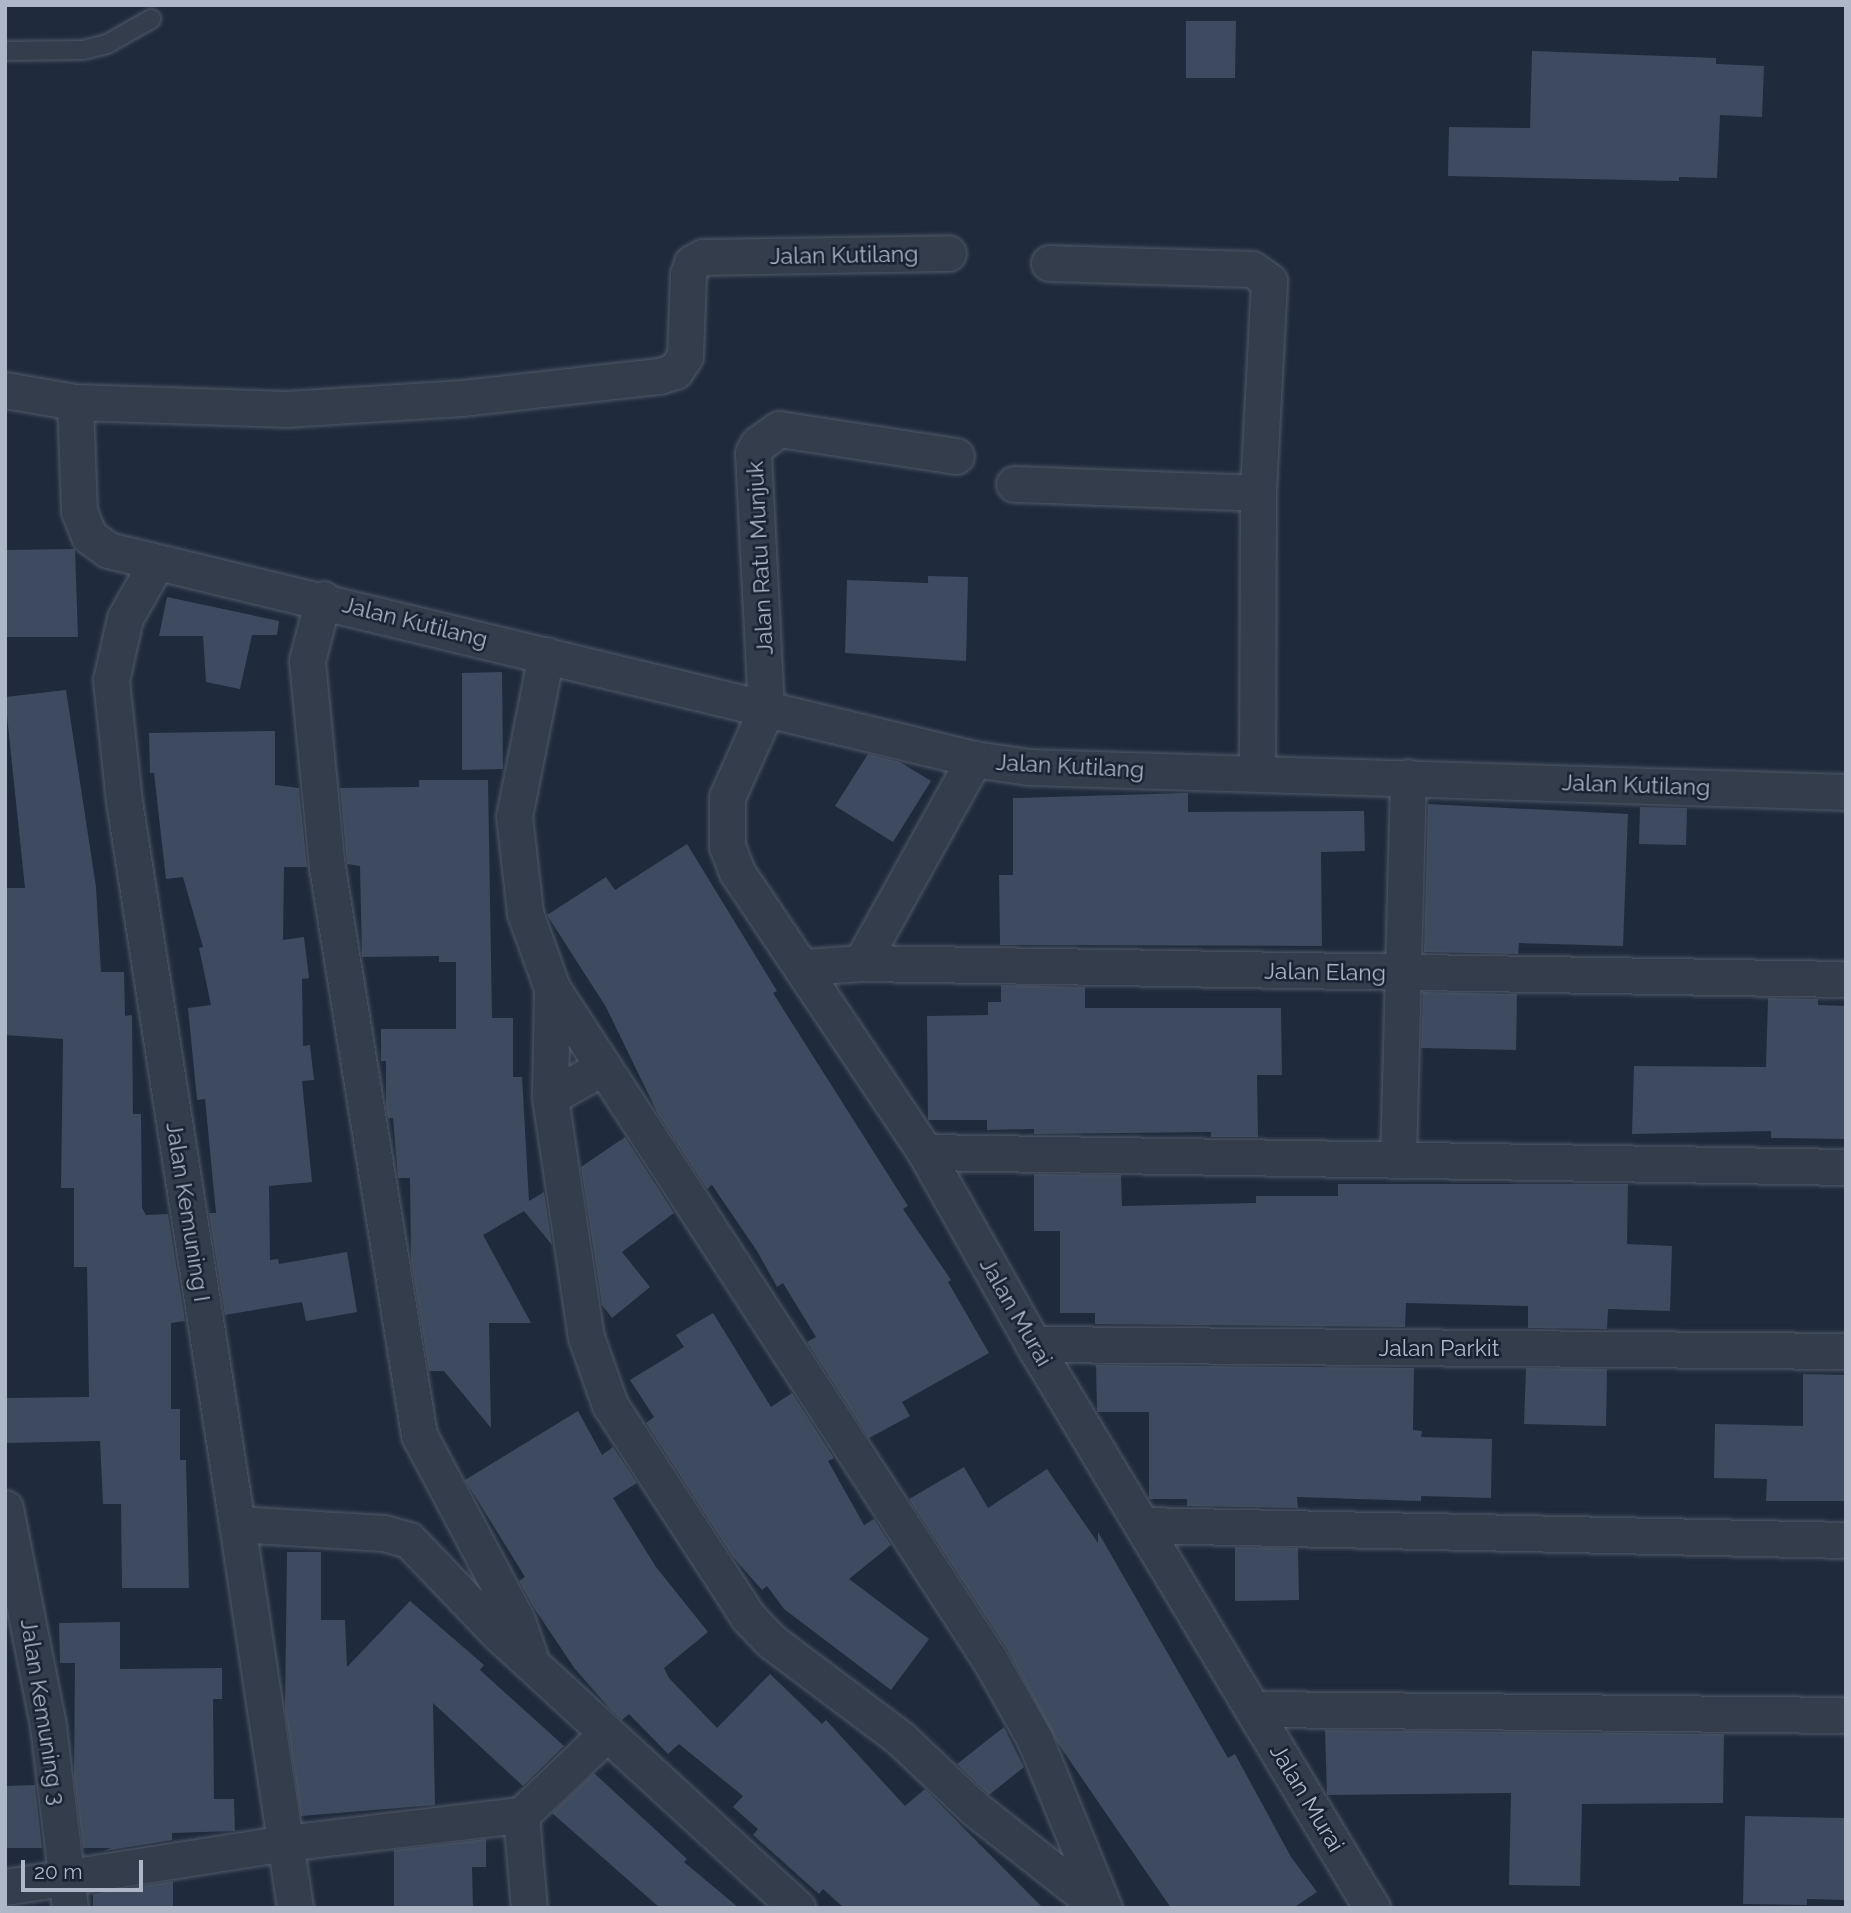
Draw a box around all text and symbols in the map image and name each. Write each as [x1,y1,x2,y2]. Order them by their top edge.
street label: Jalan Kutilang [769,240,919,270]
street label: Jalan Ratu Munjuk [741,460,779,656]
street label: Jalan Kutilang [340,591,490,653]
street label: Jalan Kutilang [995,748,1145,784]
street label: Jalan Kutilang [1561,769,1711,801]
street label: Jalan Elang [1264,957,1386,987]
street label: Jalan Kemuning I [160,1120,216,1304]
street label: Jalan Murai [974,1253,1058,1371]
street label: Jalan Parkit [1378,1334,1500,1362]
street label: Jalan Kemuning 3 [15,1617,71,1807]
street label: Jalan Murai [1264,1739,1350,1857]
scale bar [24,1846,147,1890]
text: 20 m [34,1859,82,1884]

